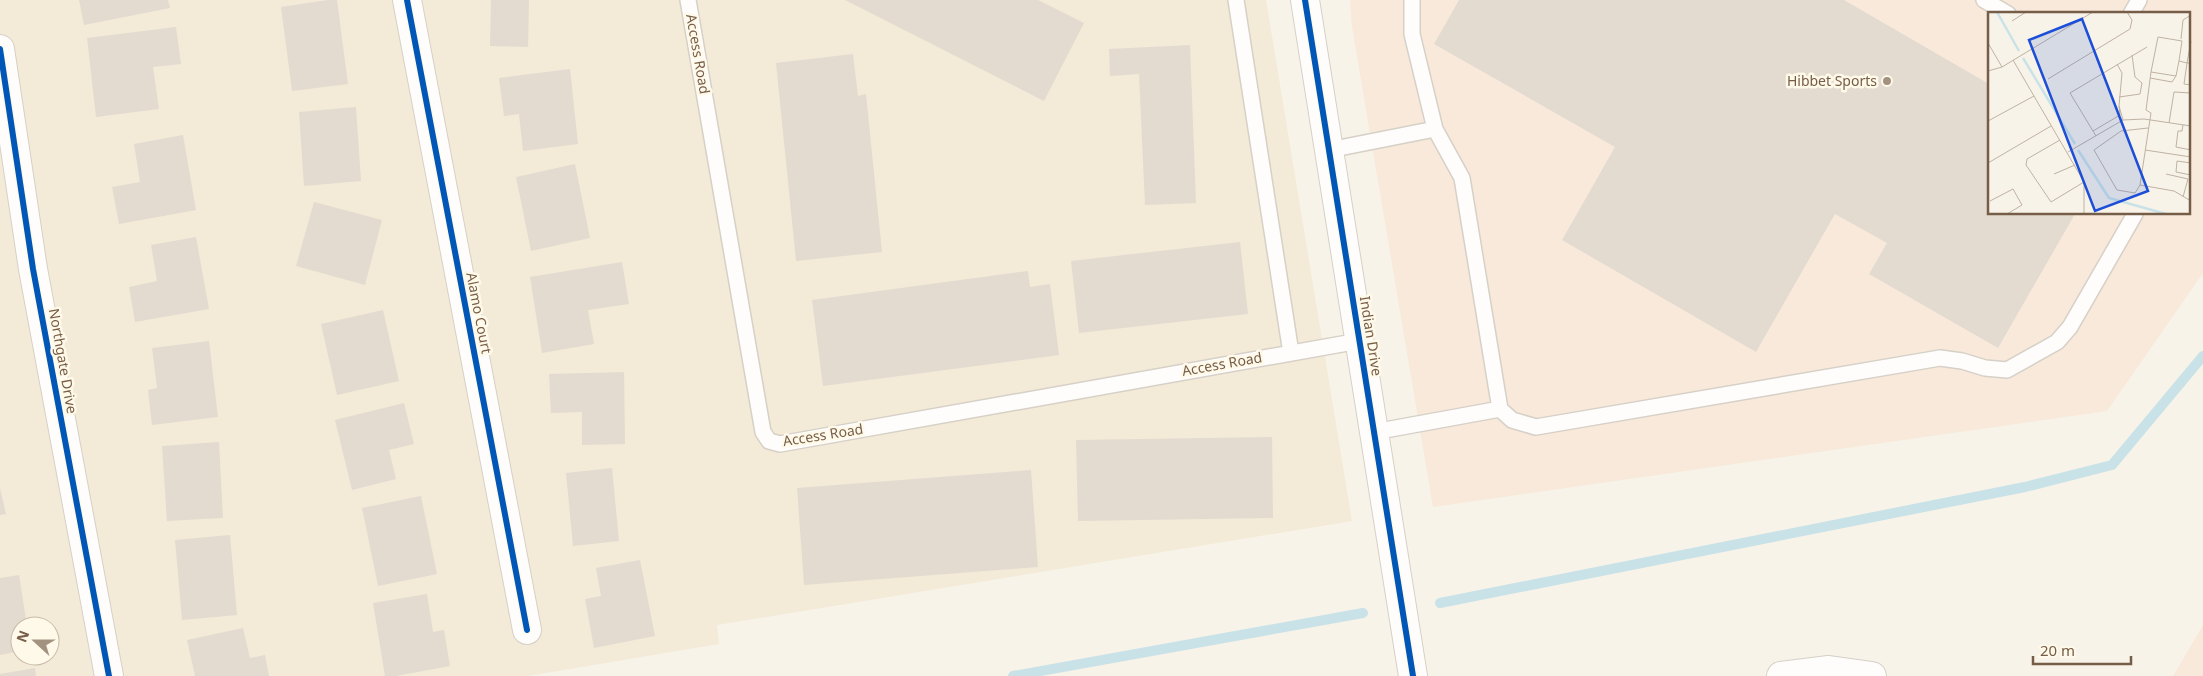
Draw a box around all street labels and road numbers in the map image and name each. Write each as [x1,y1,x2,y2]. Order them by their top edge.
street label: Access Road [682,12,715,95]
street label: Alamo Court [462,271,497,355]
street label: Indian Drive [1356,295,1387,377]
street label: Northgate Drive [45,307,82,415]
street label: Access Road [1180,347,1263,380]
street label: Access Road [781,419,864,450]

